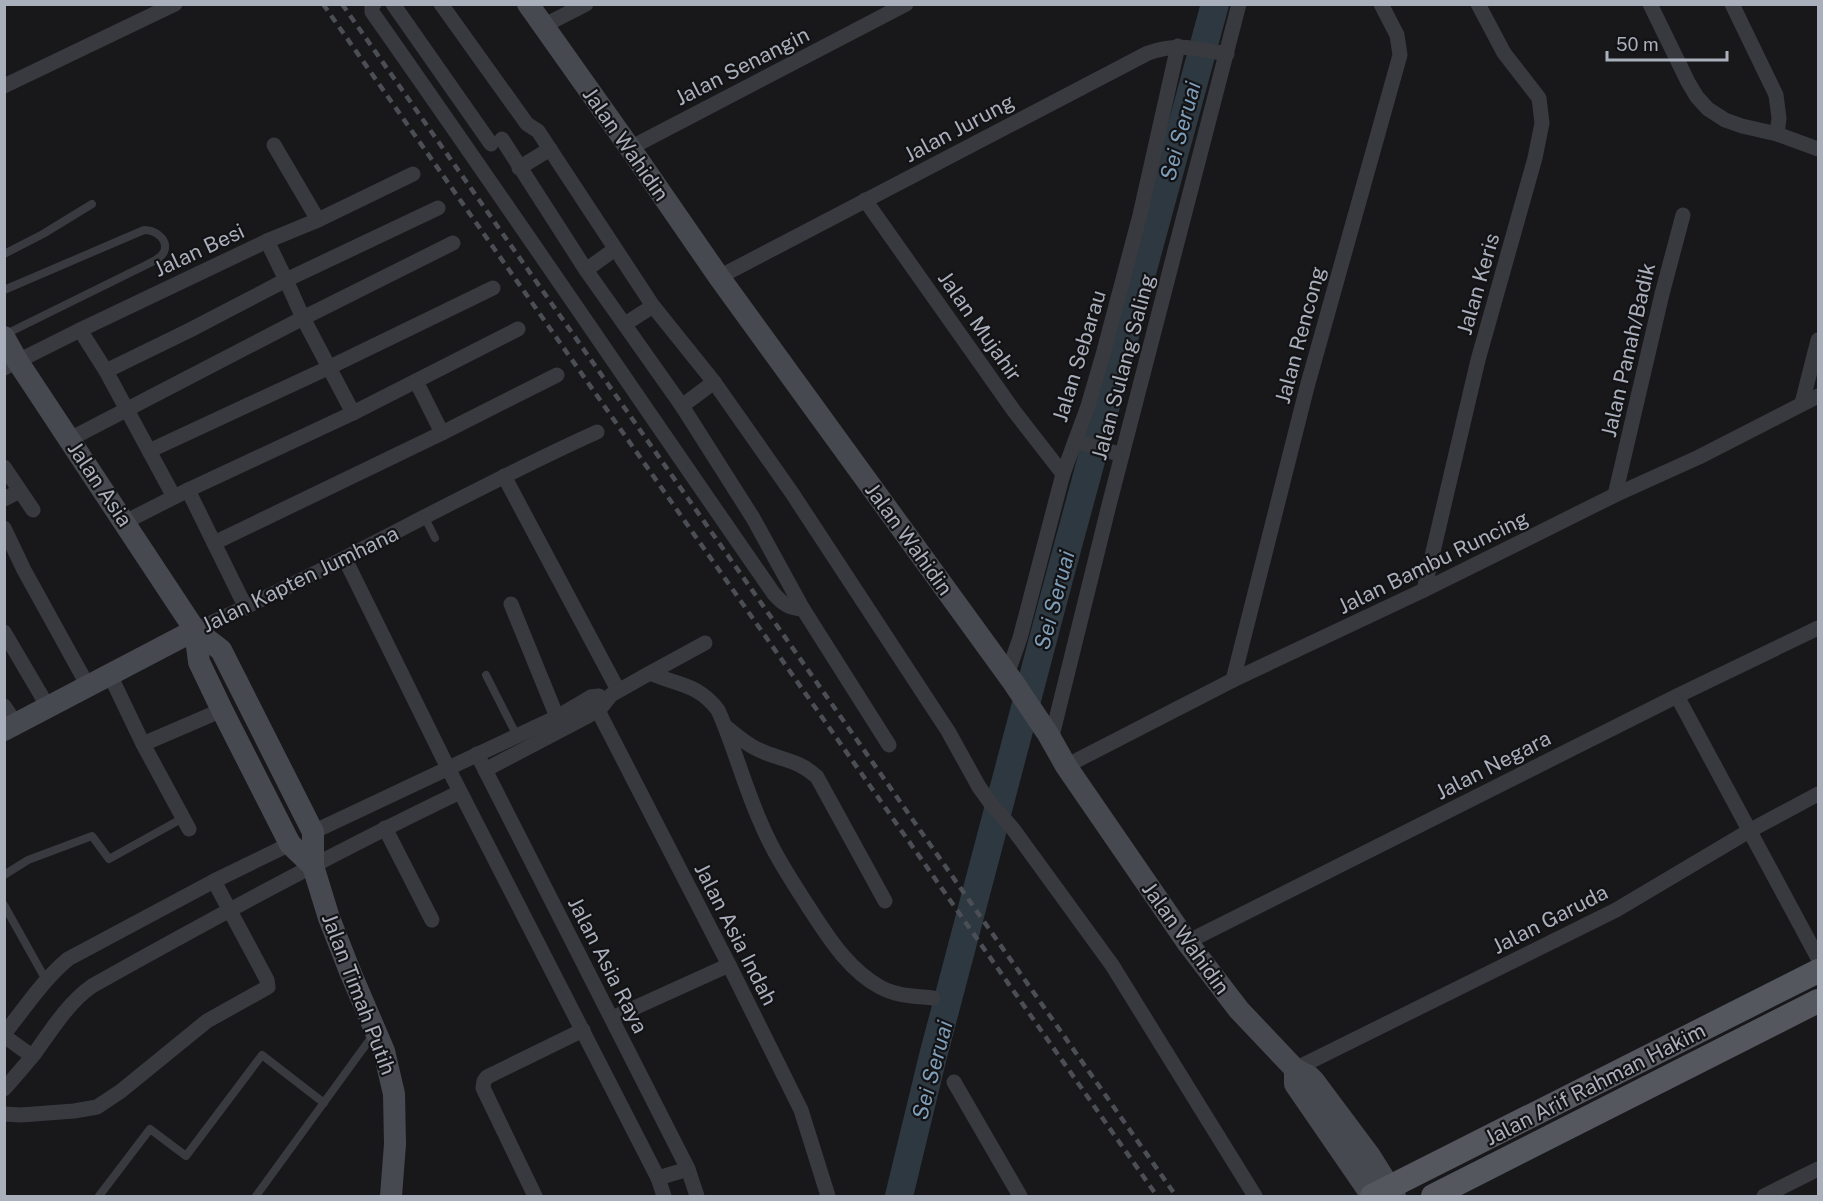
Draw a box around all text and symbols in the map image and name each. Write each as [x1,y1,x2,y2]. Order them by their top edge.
street label: Jalan Senangin [671,21,813,111]
scale bar [1607,24,1727,62]
text: 50 m [1616,34,1659,55]
water label: Sei Seruai [1154,78,1206,183]
street label: Jalan Wahidin [578,83,674,205]
street label: Jalan Jurung [900,89,1018,167]
street label: Jalan Besi [150,218,248,282]
street label: Jalan Keris [1452,230,1504,338]
street label: Jalan Panah/Badik [1596,260,1660,440]
street label: Jalan Rencong [1270,264,1330,406]
street label: Jalan Mujahir [933,266,1027,386]
street label: Jalan Sulang Saling [1086,271,1160,463]
street label: Jalan Sebarau [1047,287,1111,425]
street label: Jalan Asia [63,437,137,531]
street label: Jalan Wahidin [860,478,958,600]
street label: Jalan Bambu Runcing [1334,505,1532,619]
street label: Jalan Kapten Jumhana [198,520,402,638]
water label: Sei Seruai [1028,547,1080,652]
street label: Jalan Negara [1431,725,1555,805]
street label: Jalan Asia Indah [689,859,783,1009]
street label: Jalan Wahidin [1137,877,1235,999]
street label: Jalan Garuda [1488,879,1612,959]
street label: Jalan Asia Raya [563,893,653,1037]
street label: Jalan Timah Putih [317,910,401,1078]
water label: Sei Seruai [906,1017,958,1122]
street label: Jalan Arif Rahman Hakim [1481,1017,1709,1151]

